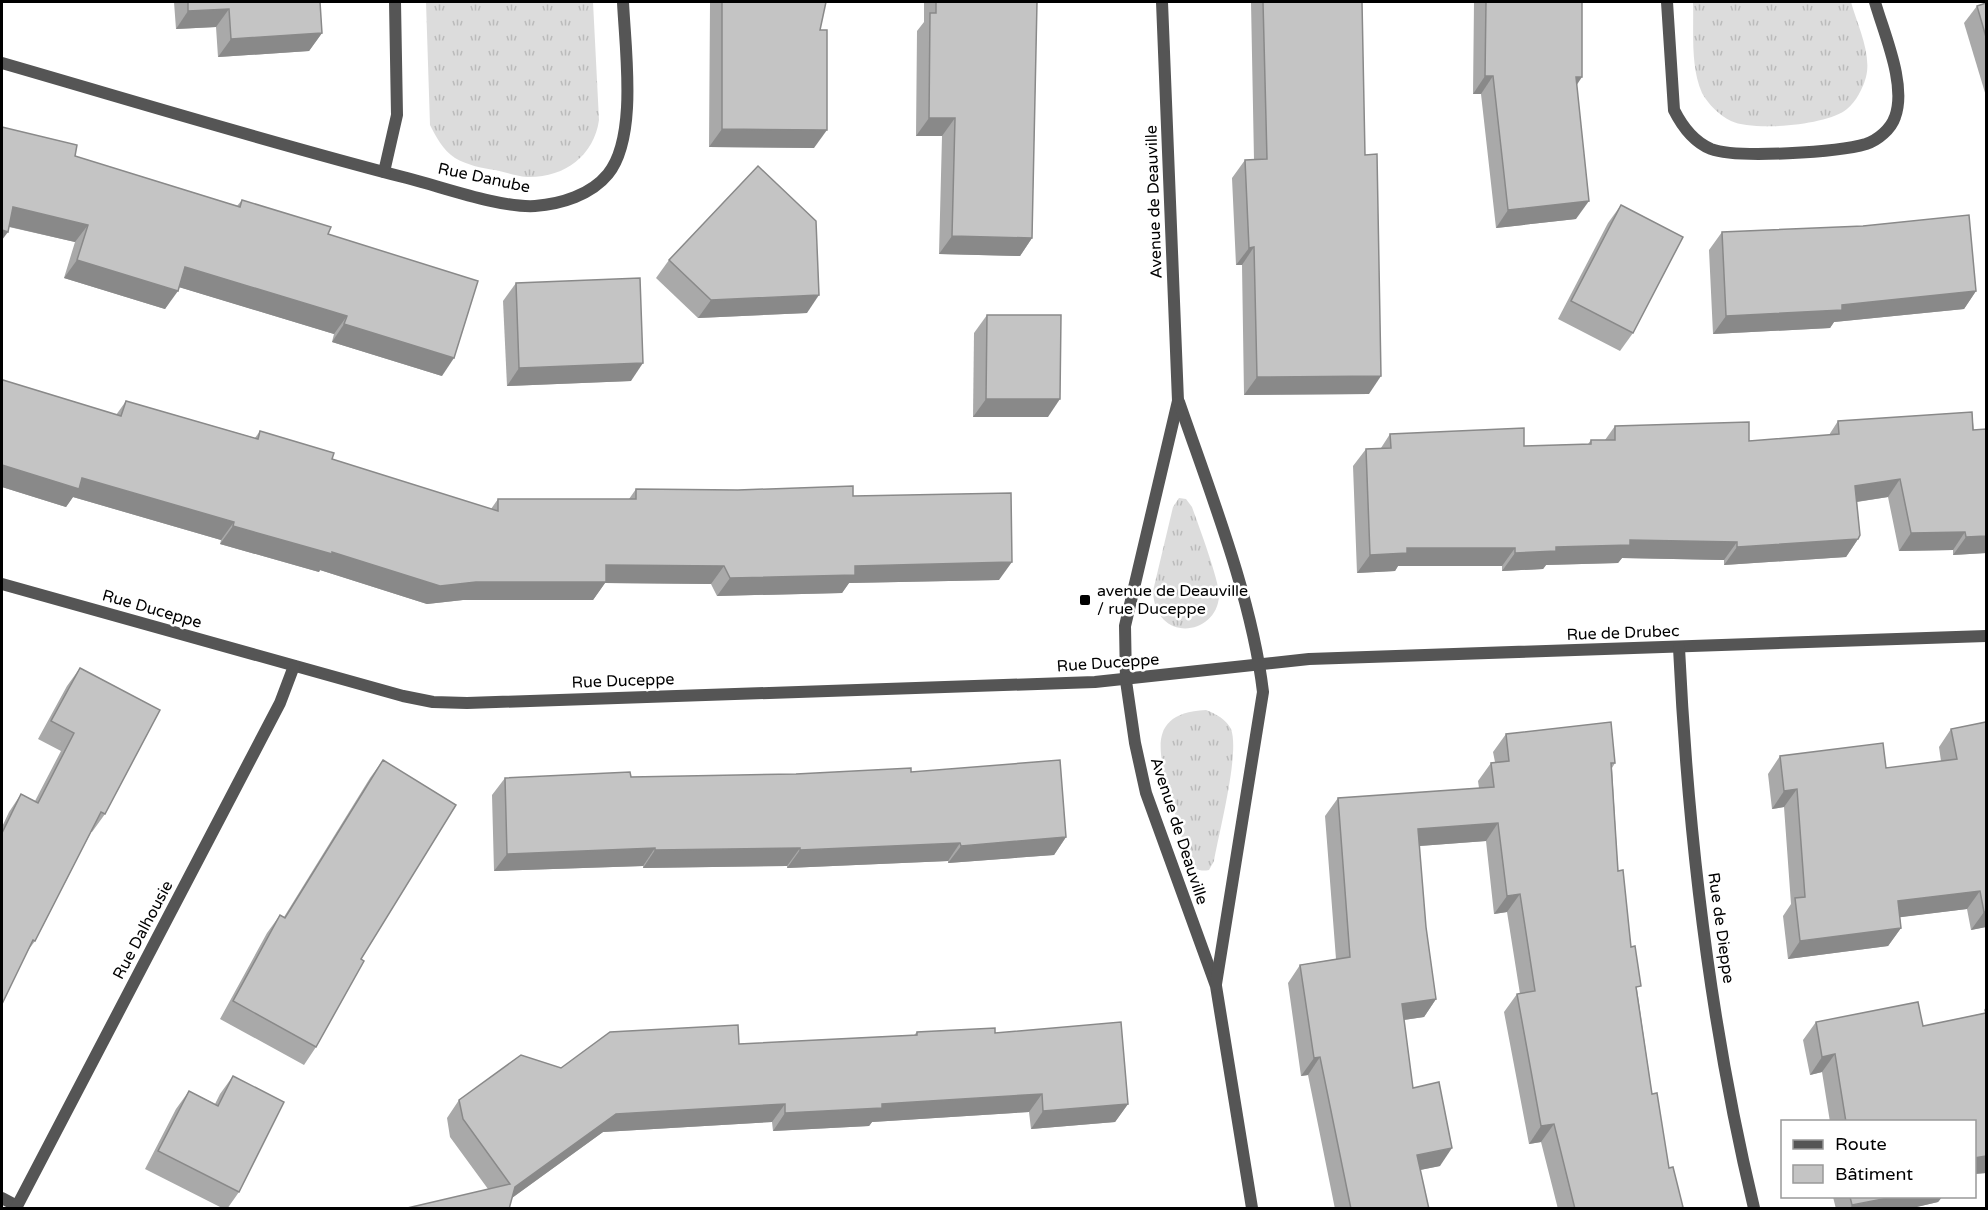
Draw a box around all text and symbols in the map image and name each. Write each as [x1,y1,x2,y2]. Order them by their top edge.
street label: Avenue de Deauville [1141,125,1167,279]
street label: Rue Danube [436,158,532,198]
place label: avenue de Deauville / rue Duceppe [1097,581,1248,619]
street label: Rue Duceppe [100,585,204,633]
marker: avenue de Deauville / rue Duceppe [1078,593,1092,607]
street label: Rue de Drubec [1566,621,1680,645]
street label: Rue Duceppe [1056,649,1160,677]
street label: Rue Duceppe [571,669,675,693]
street label: Avenue de Deauville [1146,755,1212,907]
street label: Rue de Dieppe [1703,871,1739,985]
street label: Rue Dalhousie [109,877,177,983]
legend [1781,1120,1976,1198]
text: Route [1835,1133,1887,1155]
text: Bâtiment [1835,1163,1913,1185]

